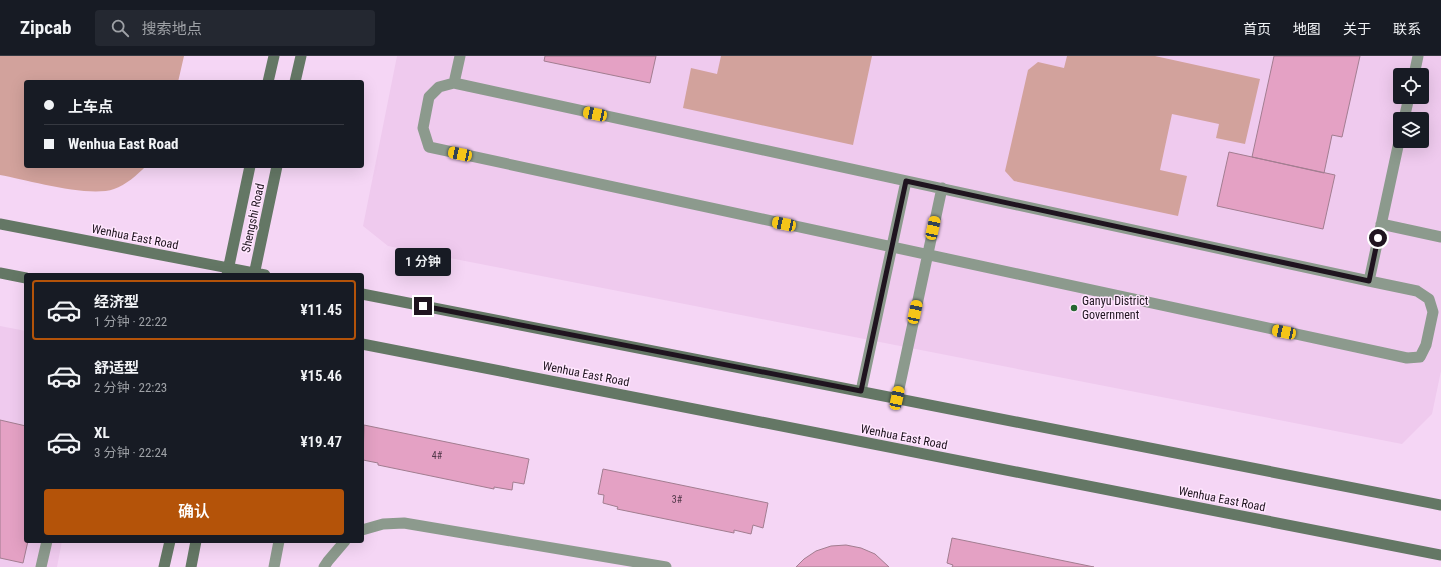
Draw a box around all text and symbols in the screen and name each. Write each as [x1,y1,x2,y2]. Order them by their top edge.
search box [95,10,375,46]
text: Zipcab [20,16,71,39]
icon: search [109,17,131,39]
text: 搜索地点 [141,20,201,38]
text: 首页 [1243,21,1271,37]
text: 地图 [1293,21,1321,37]
text: 关于 [1343,21,1371,37]
text: 联系 [1393,21,1421,37]
map controls [1393,68,1429,148]
button: locate [1393,68,1429,104]
text: 上车点 [68,98,113,116]
car [582,106,608,122]
button: layers [1393,112,1429,148]
text: Wenhua East Road [68,135,178,153]
car [447,146,473,162]
street label: Shengshi Road [239,182,267,254]
car [925,215,941,241]
car [771,216,797,232]
street label: Wenhua East Road [90,222,180,252]
route start [1369,229,1387,247]
callout: 1 分钟 [395,248,451,276]
text: 1 分钟 [405,254,441,269]
icon: car [46,292,82,328]
text: 经济型 [94,293,139,311]
place label: Ganyu District Government [1082,294,1149,322]
route end [414,297,432,315]
car [907,299,923,325]
text: ¥11.45 [300,301,342,319]
marker: Ganyu District Government [1069,303,1079,313]
text: 1 分钟 · 22:22 [94,314,167,329]
car [1271,324,1297,340]
icon: car [46,358,82,394]
text: 舒适型 [94,359,139,377]
street label: Wenhua East Road [541,359,631,389]
text: ¥15.46 [300,367,342,385]
text: 2 分钟 · 22:23 [94,380,167,395]
car [889,385,905,411]
street label: Wenhua East Road [859,422,949,452]
icon: car [46,424,82,460]
text: XL [94,424,110,442]
text: ¥19.47 [300,433,342,451]
text: 3 分钟 · 22:24 [94,445,167,460]
house number: 4# [432,450,443,461]
street label: Wenhua East Road [1177,484,1267,514]
button: 确认 [44,489,344,535]
house number: 3# [672,494,683,505]

